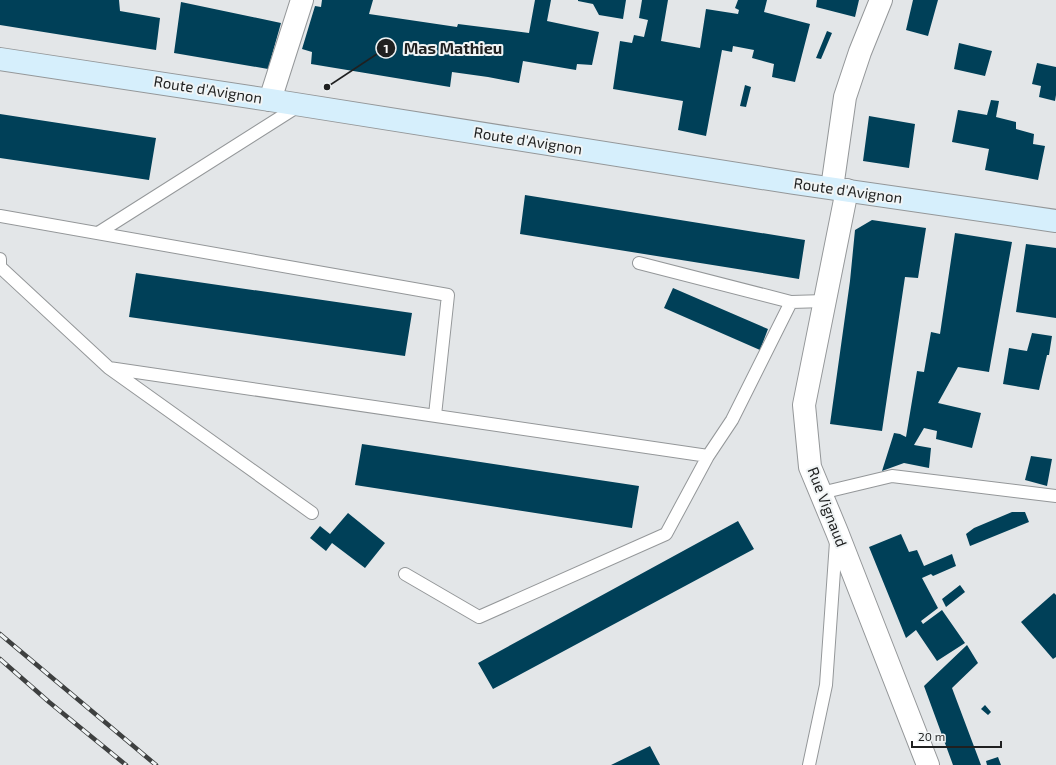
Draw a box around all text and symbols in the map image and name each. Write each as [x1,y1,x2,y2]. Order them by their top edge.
callout: Mas Mathieu [376,34,510,62]
text: Mas Mathieu [404,38,502,57]
text: 1 [383,41,389,55]
street label: Route d'Avignon [153,72,264,106]
street label: Route d'Avignon [473,123,584,157]
street label: Route d'Avignon [793,173,904,207]
street label: Rue Vignaud [804,464,851,549]
scale bar [912,723,1001,749]
text: 20 m [918,729,945,743]

